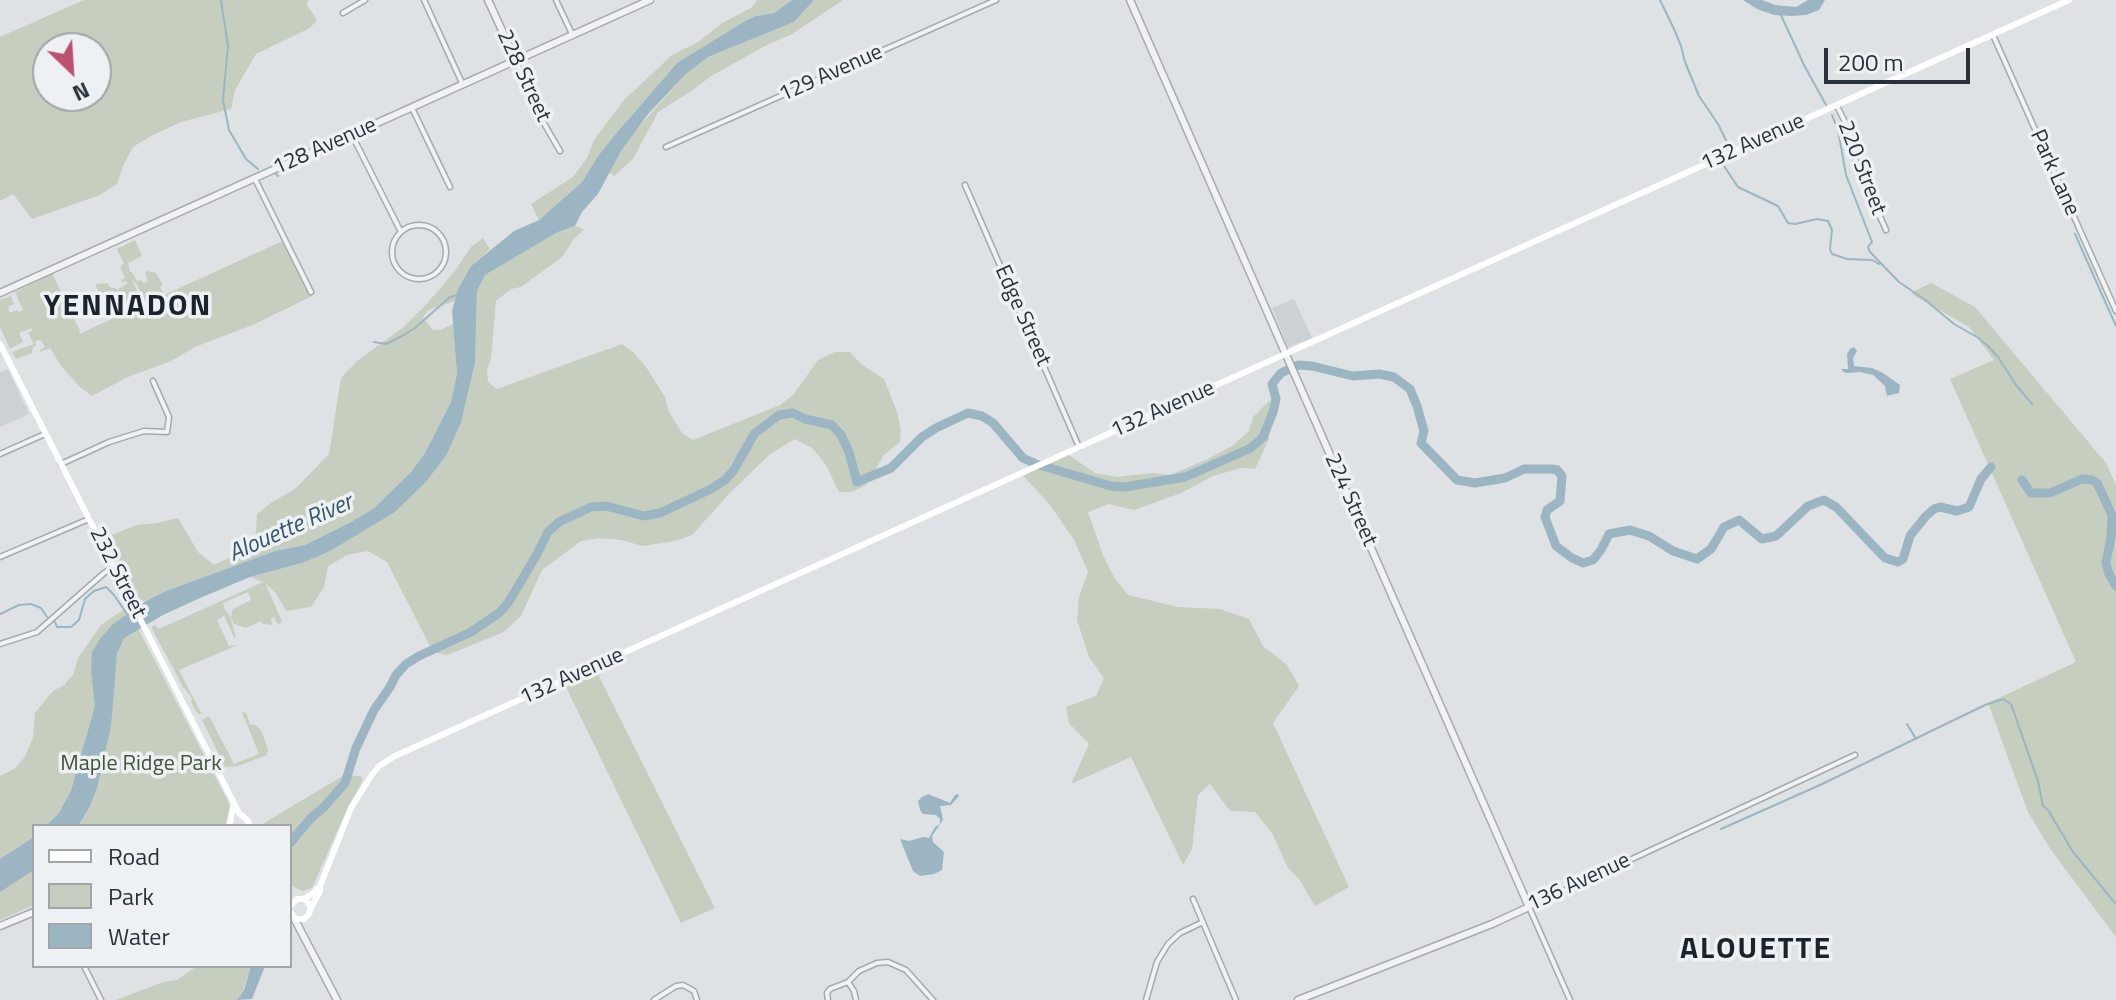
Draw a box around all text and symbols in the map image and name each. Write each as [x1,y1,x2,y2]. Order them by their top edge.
street label: 228 Street [490,26,556,126]
north arrow [32,32,112,112]
scale bar [1828,32,1974,82]
street label: 129 Avenue [775,39,887,109]
text: 200 m [1838,44,1904,80]
text: N [67,73,95,111]
street label: 132 Avenue [1697,108,1809,178]
street label: 128 Avenue [269,112,381,182]
street label: 220 Street [1831,117,1891,219]
street label: Park Lane [2023,126,2085,220]
street label: Edge Street [988,261,1056,371]
district label: YENNADON [44,290,212,326]
street label: 132 Avenue [1107,375,1219,445]
street label: 224 Street [1318,450,1382,550]
water label: Alouette River [225,489,357,569]
street label: 232 Street [83,523,151,623]
street label: 132 Avenue [516,642,628,712]
park label: Maple Ridge Park [60,752,222,778]
legend [32,824,292,968]
text: Road [108,838,160,874]
street label: 136 Avenue [1523,848,1635,918]
text: Park [108,878,154,914]
text: Water [108,918,170,954]
district label: ALOUETTE [1680,933,1832,969]

